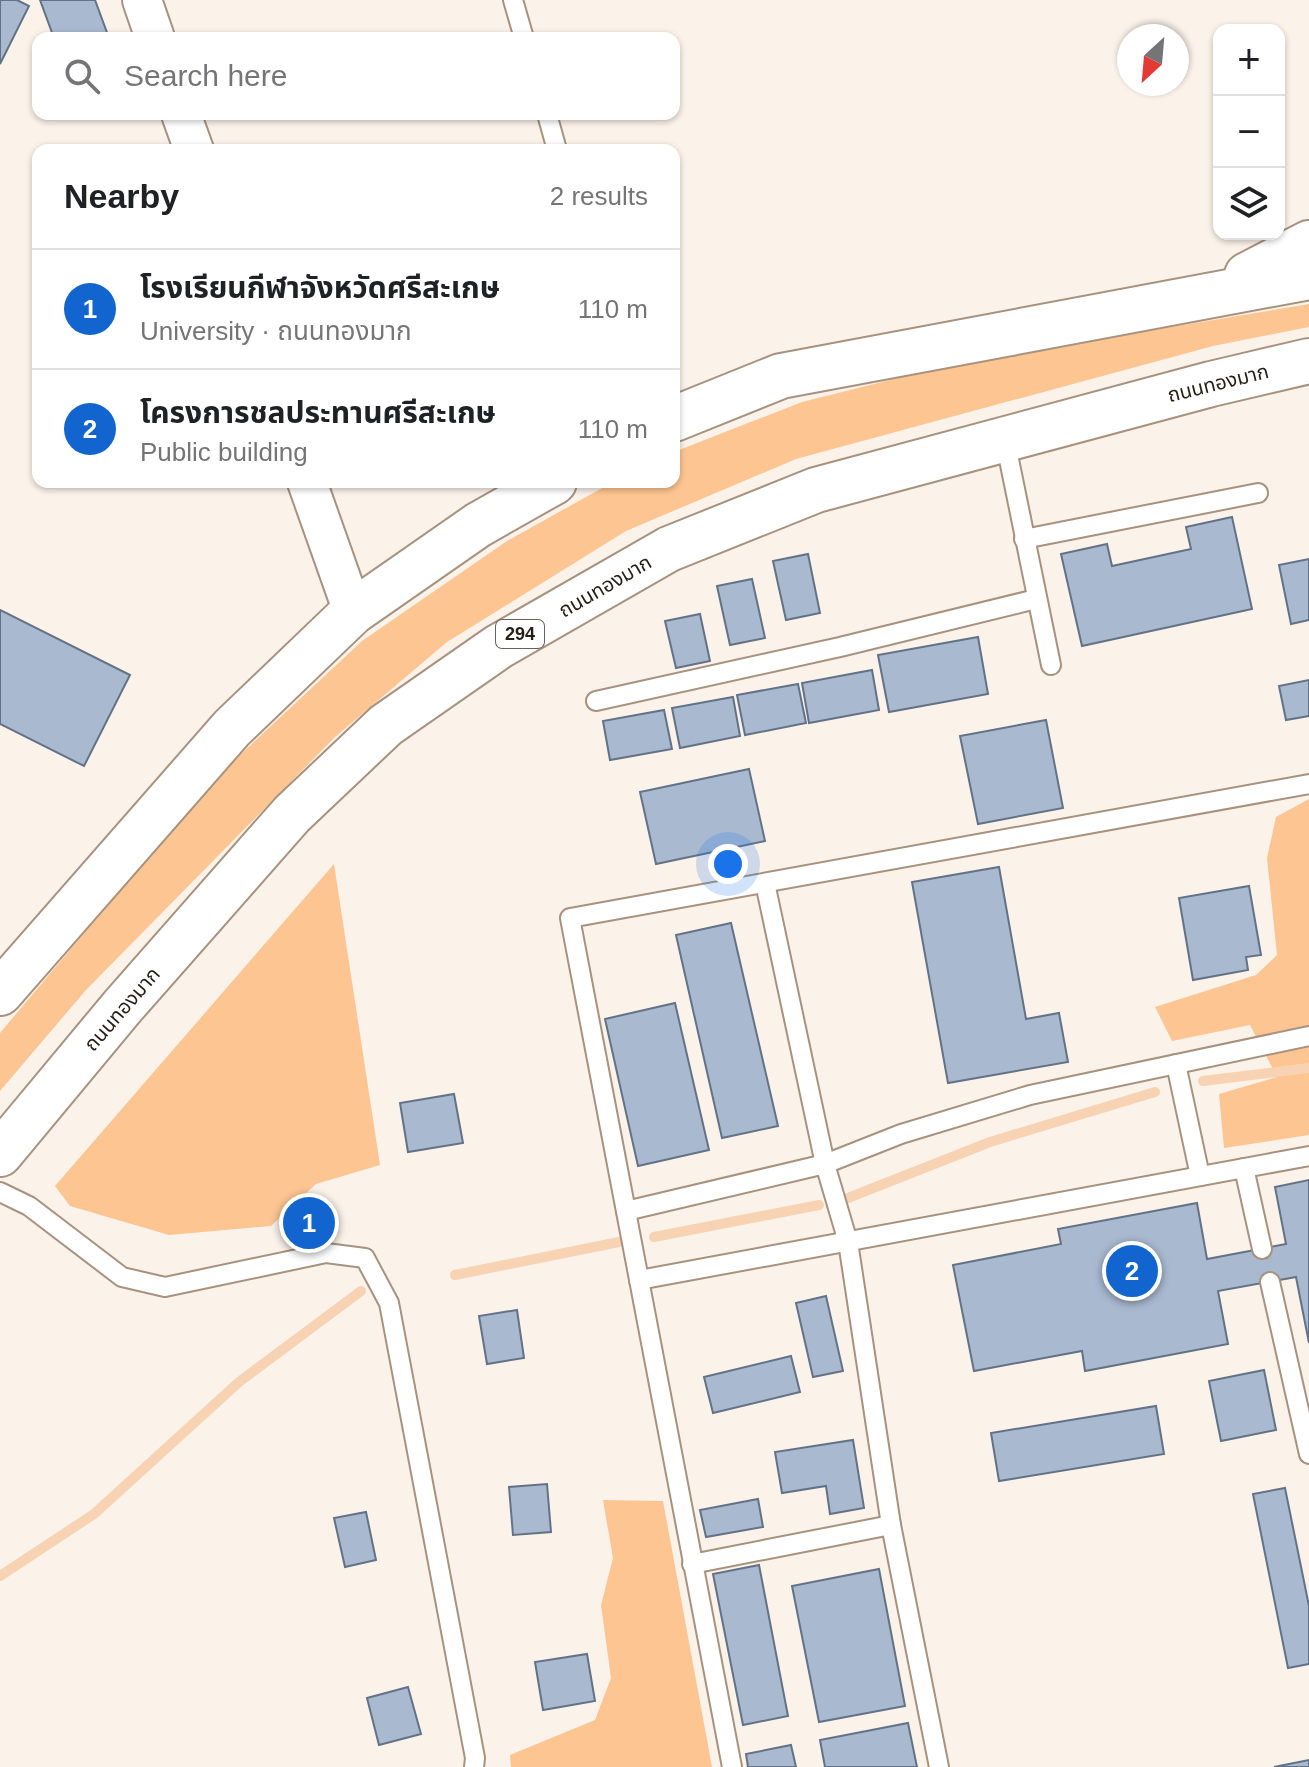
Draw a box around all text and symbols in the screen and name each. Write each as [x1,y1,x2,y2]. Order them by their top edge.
north arrow [1117,24,1189,96]
map controls [1213,24,1285,240]
button: + [1213,24,1285,96]
search box [32,32,680,120]
icon: search [60,54,104,98]
text: Search here [124,59,287,92]
button: − [1213,96,1285,168]
button: layers [1213,168,1285,240]
text: Nearby [64,177,179,215]
text: 2 results [550,181,648,211]
text: โรงเรียนกีฬาจังหวัดศรีสะเกษ [140,271,500,304]
text: 1 [83,294,97,324]
text: 110 m [578,294,648,324]
text: University · ถนนทองมาก [140,316,412,346]
street label: ถนนทองมาก [1165,360,1271,406]
text: โครงการชลประทานศรีสะเกษ [140,396,496,429]
text: 2 [83,414,97,444]
text: 110 m [578,414,648,444]
text: Public building [140,437,308,467]
street label: ถนนทองมาก [555,551,655,621]
road number: 294 [496,620,544,648]
your location [708,844,748,884]
street label: ถนนทองมาก [80,963,164,1055]
pin: 1 [283,1193,335,1253]
pin: 2 [1106,1241,1158,1301]

